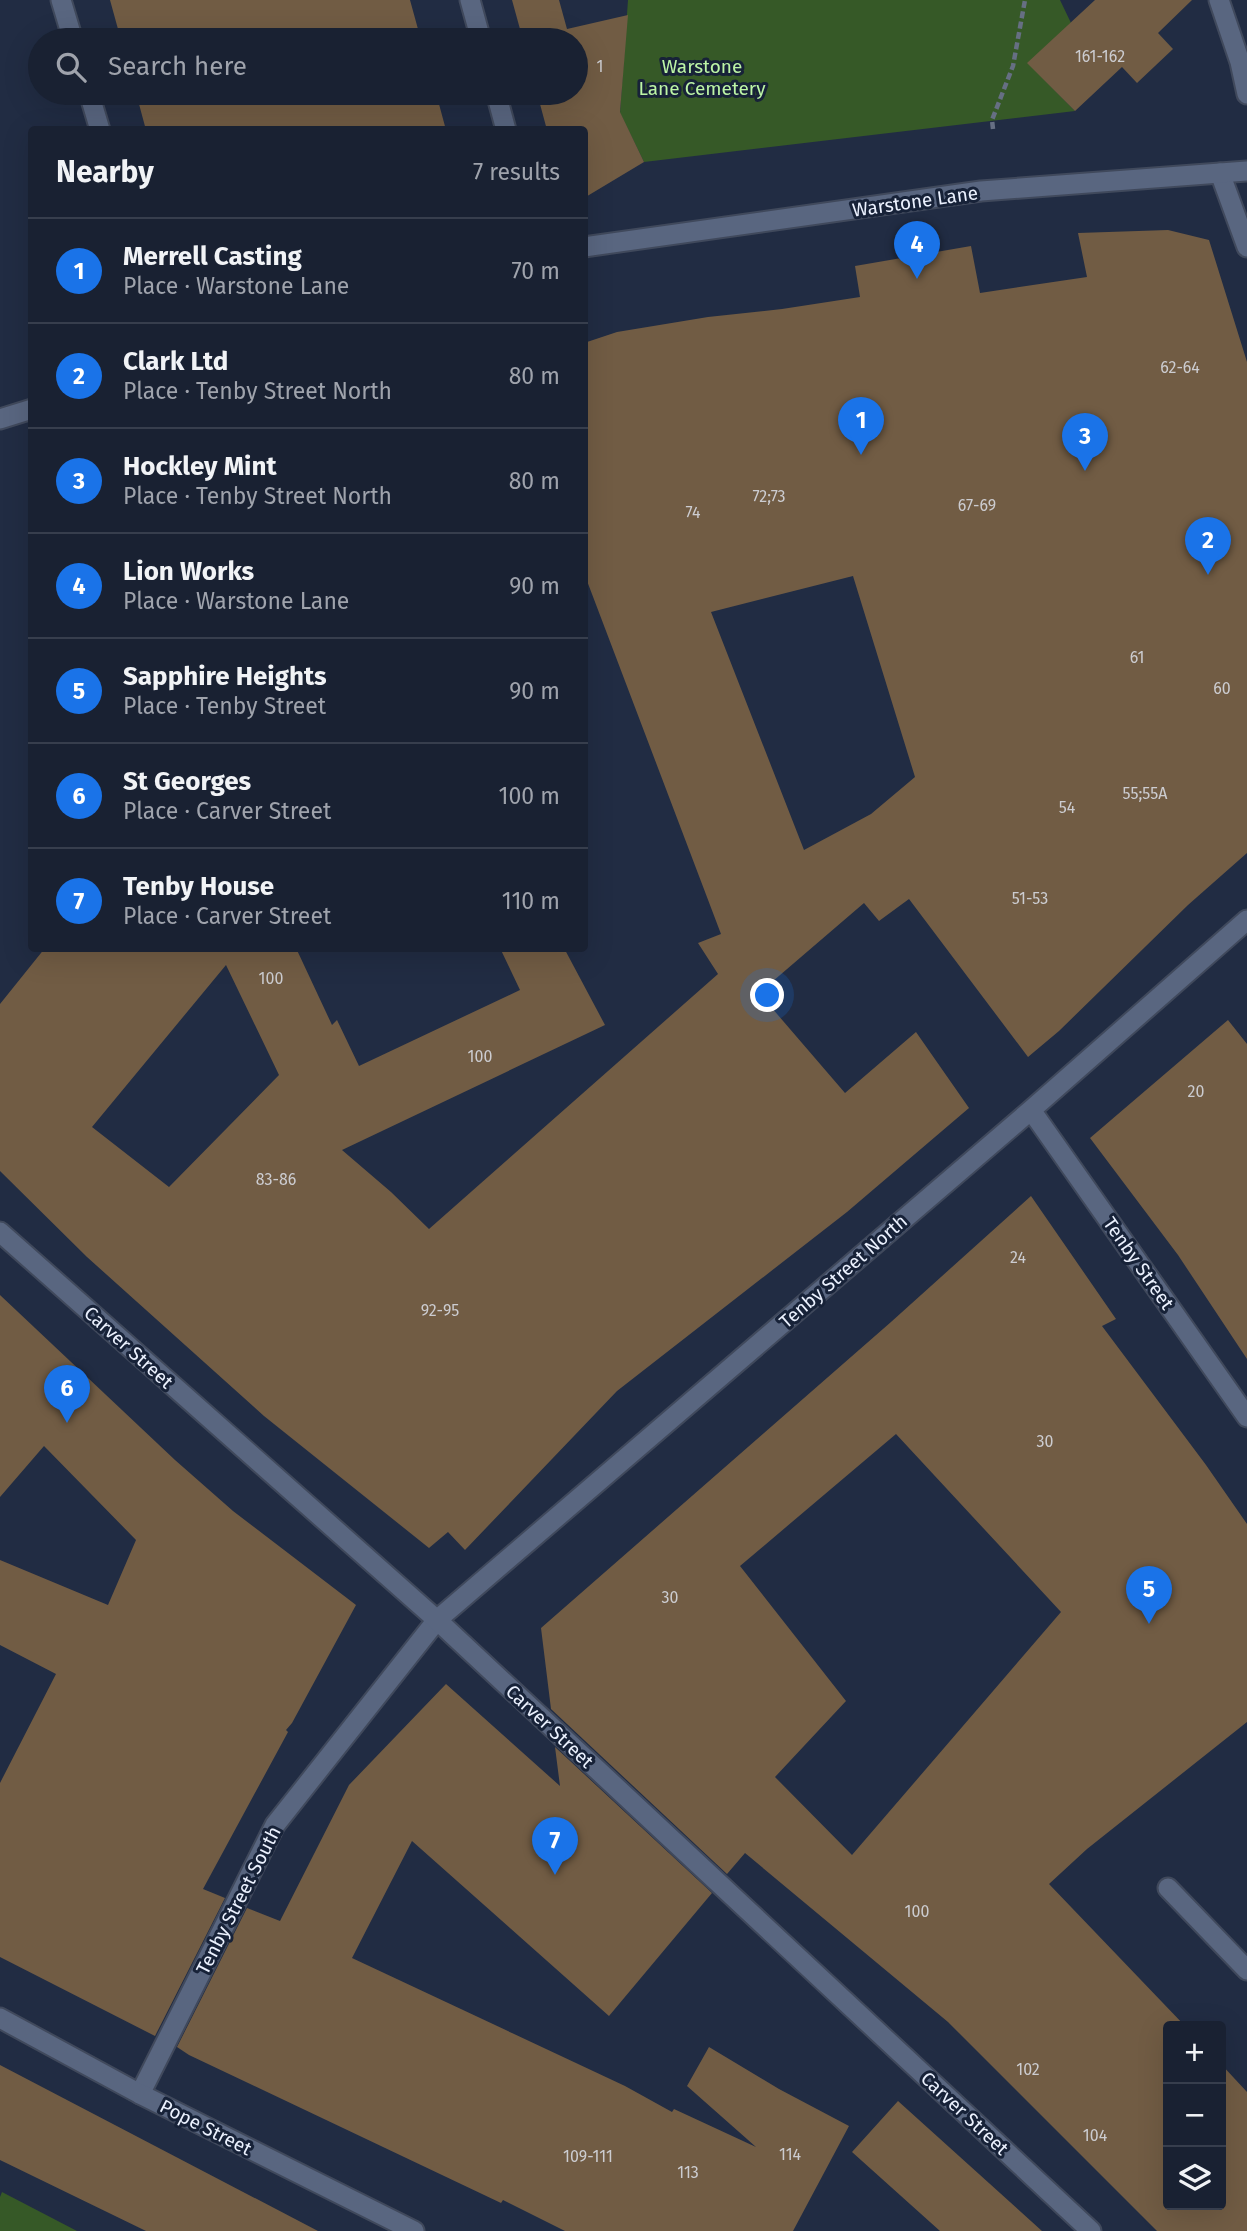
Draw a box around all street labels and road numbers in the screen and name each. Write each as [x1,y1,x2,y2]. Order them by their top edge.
street label: Warstone Lane [851,181,979,222]
street label: Tenby Street North [775,1210,912,1333]
street label: Tenby Street [1098,1213,1179,1314]
street label: Carver Street [79,1301,178,1393]
street label: Carver Street [501,1680,598,1773]
street label: Tenby Street South [191,1822,286,1978]
street label: Carver Street [916,2067,1013,2160]
street label: Pope Street [156,2095,256,2160]

